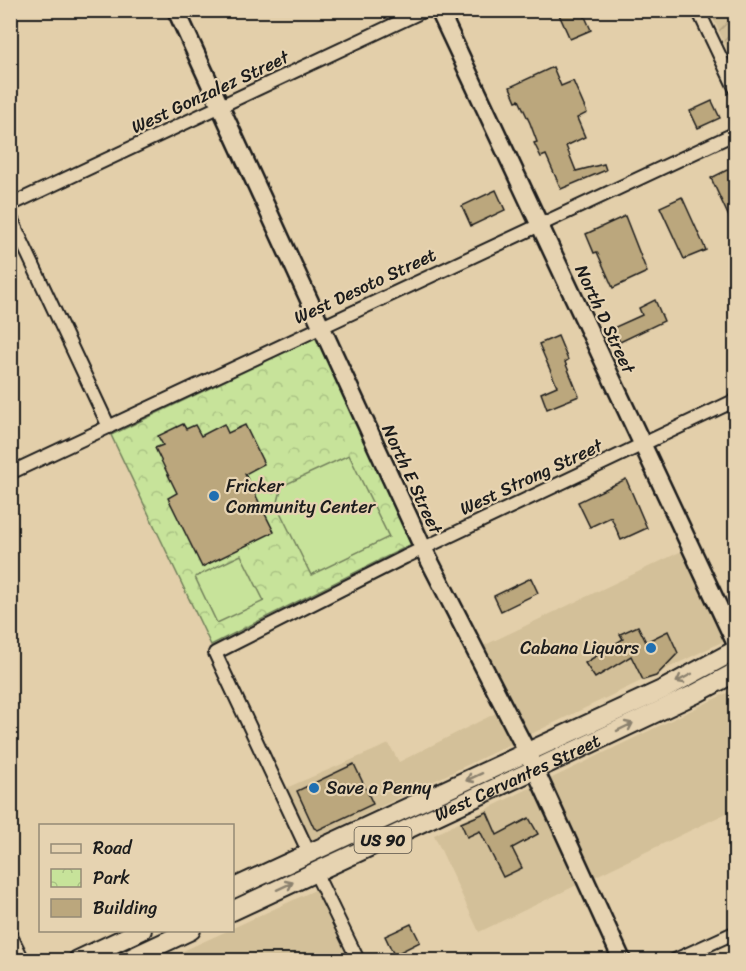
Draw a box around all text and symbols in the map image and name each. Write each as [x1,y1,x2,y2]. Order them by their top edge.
street label: West Gonzalez Street [126,41,295,143]
street label: West Desoto Street [288,239,442,333]
street label: North D Street [566,259,645,379]
street label: North E Street [373,419,452,540]
street label: West Strong Street [454,429,609,524]
place label: Fricker Community Center [226,470,377,523]
marker: Fricker Community Center [207,489,221,503]
place label: Cabana Liquors [520,632,640,664]
marker: Cabana Liquors [644,641,658,655]
one-way arrow [676,672,693,684]
one-way arrow [616,720,634,732]
street label: West Cervantes Street [429,725,606,830]
place label: Save a Penny [326,772,432,804]
one-way arrow [465,772,483,783]
marker: Save a Penny [307,781,321,795]
legend [39,824,234,932]
road number: US 90 [354,827,412,853]
text: Road [93,832,133,864]
text: Park [93,862,130,894]
one-way arrow [276,880,294,892]
text: Building [93,892,157,924]

